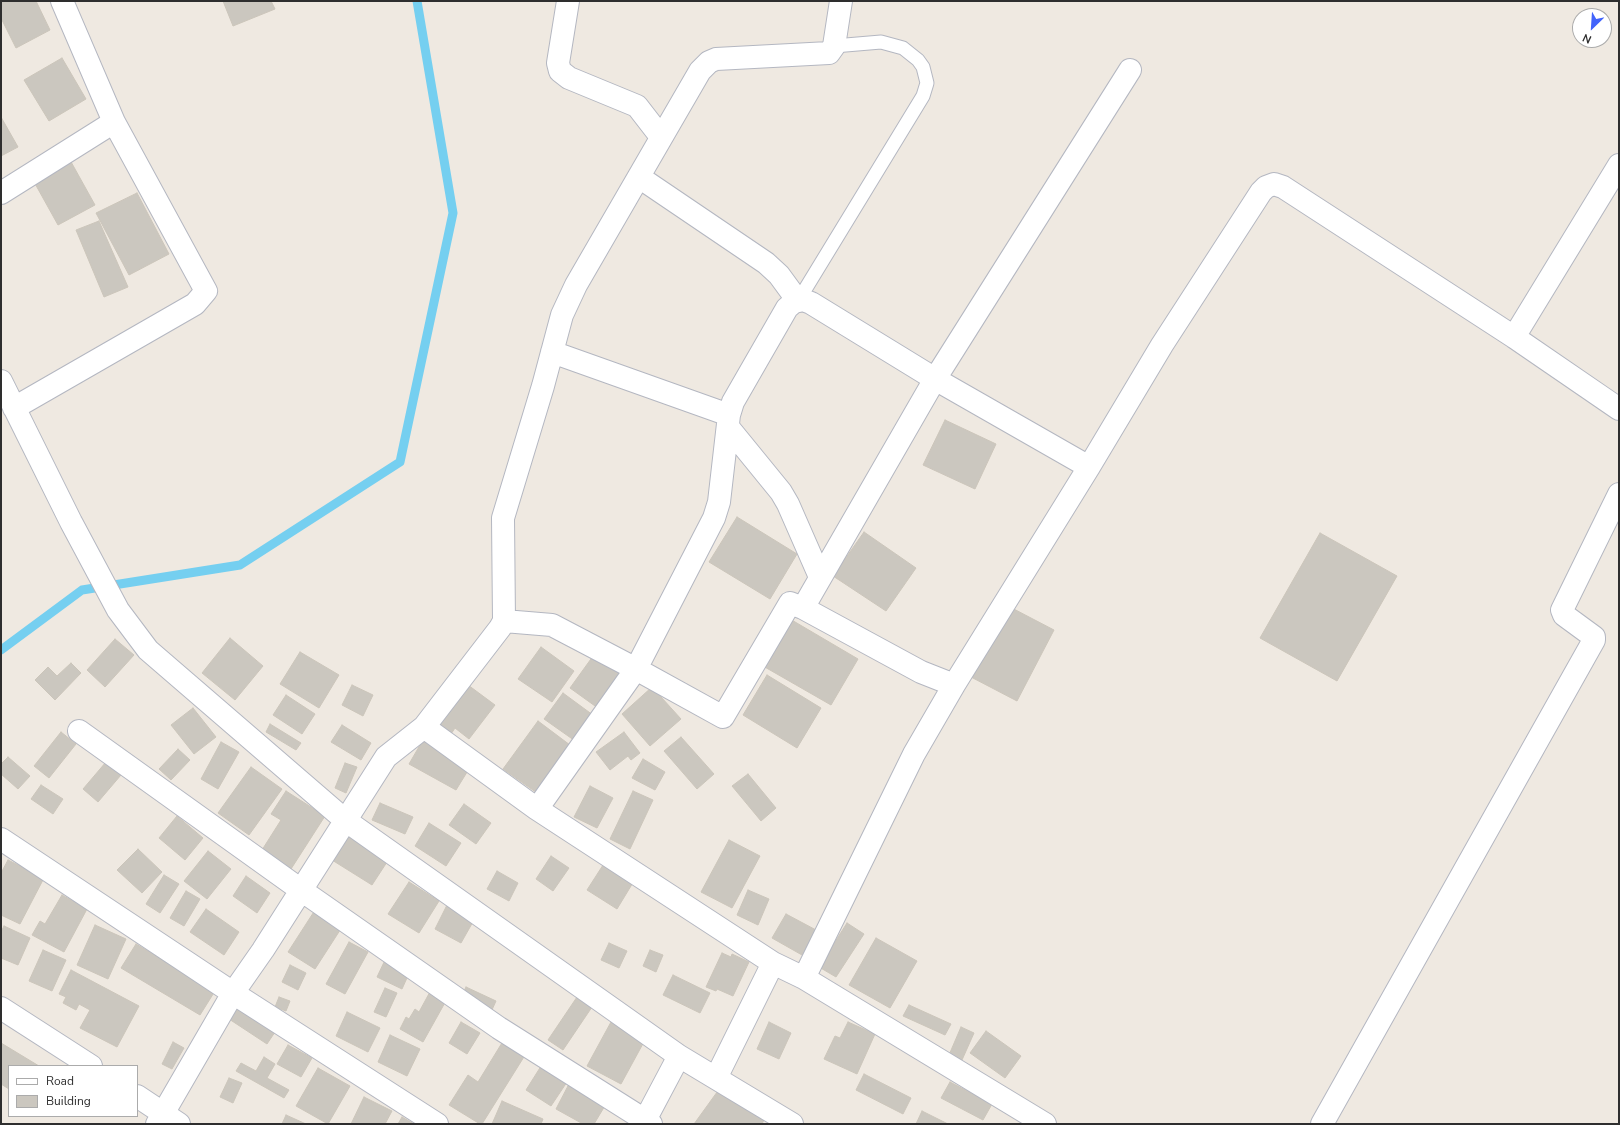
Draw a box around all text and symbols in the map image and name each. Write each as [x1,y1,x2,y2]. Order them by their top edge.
north arrow [1572,8,1612,48]
text: N [1580,30,1594,47]
legend [8,1065,138,1117]
text: Road [46,1073,74,1089]
text: Building [46,1093,91,1109]

